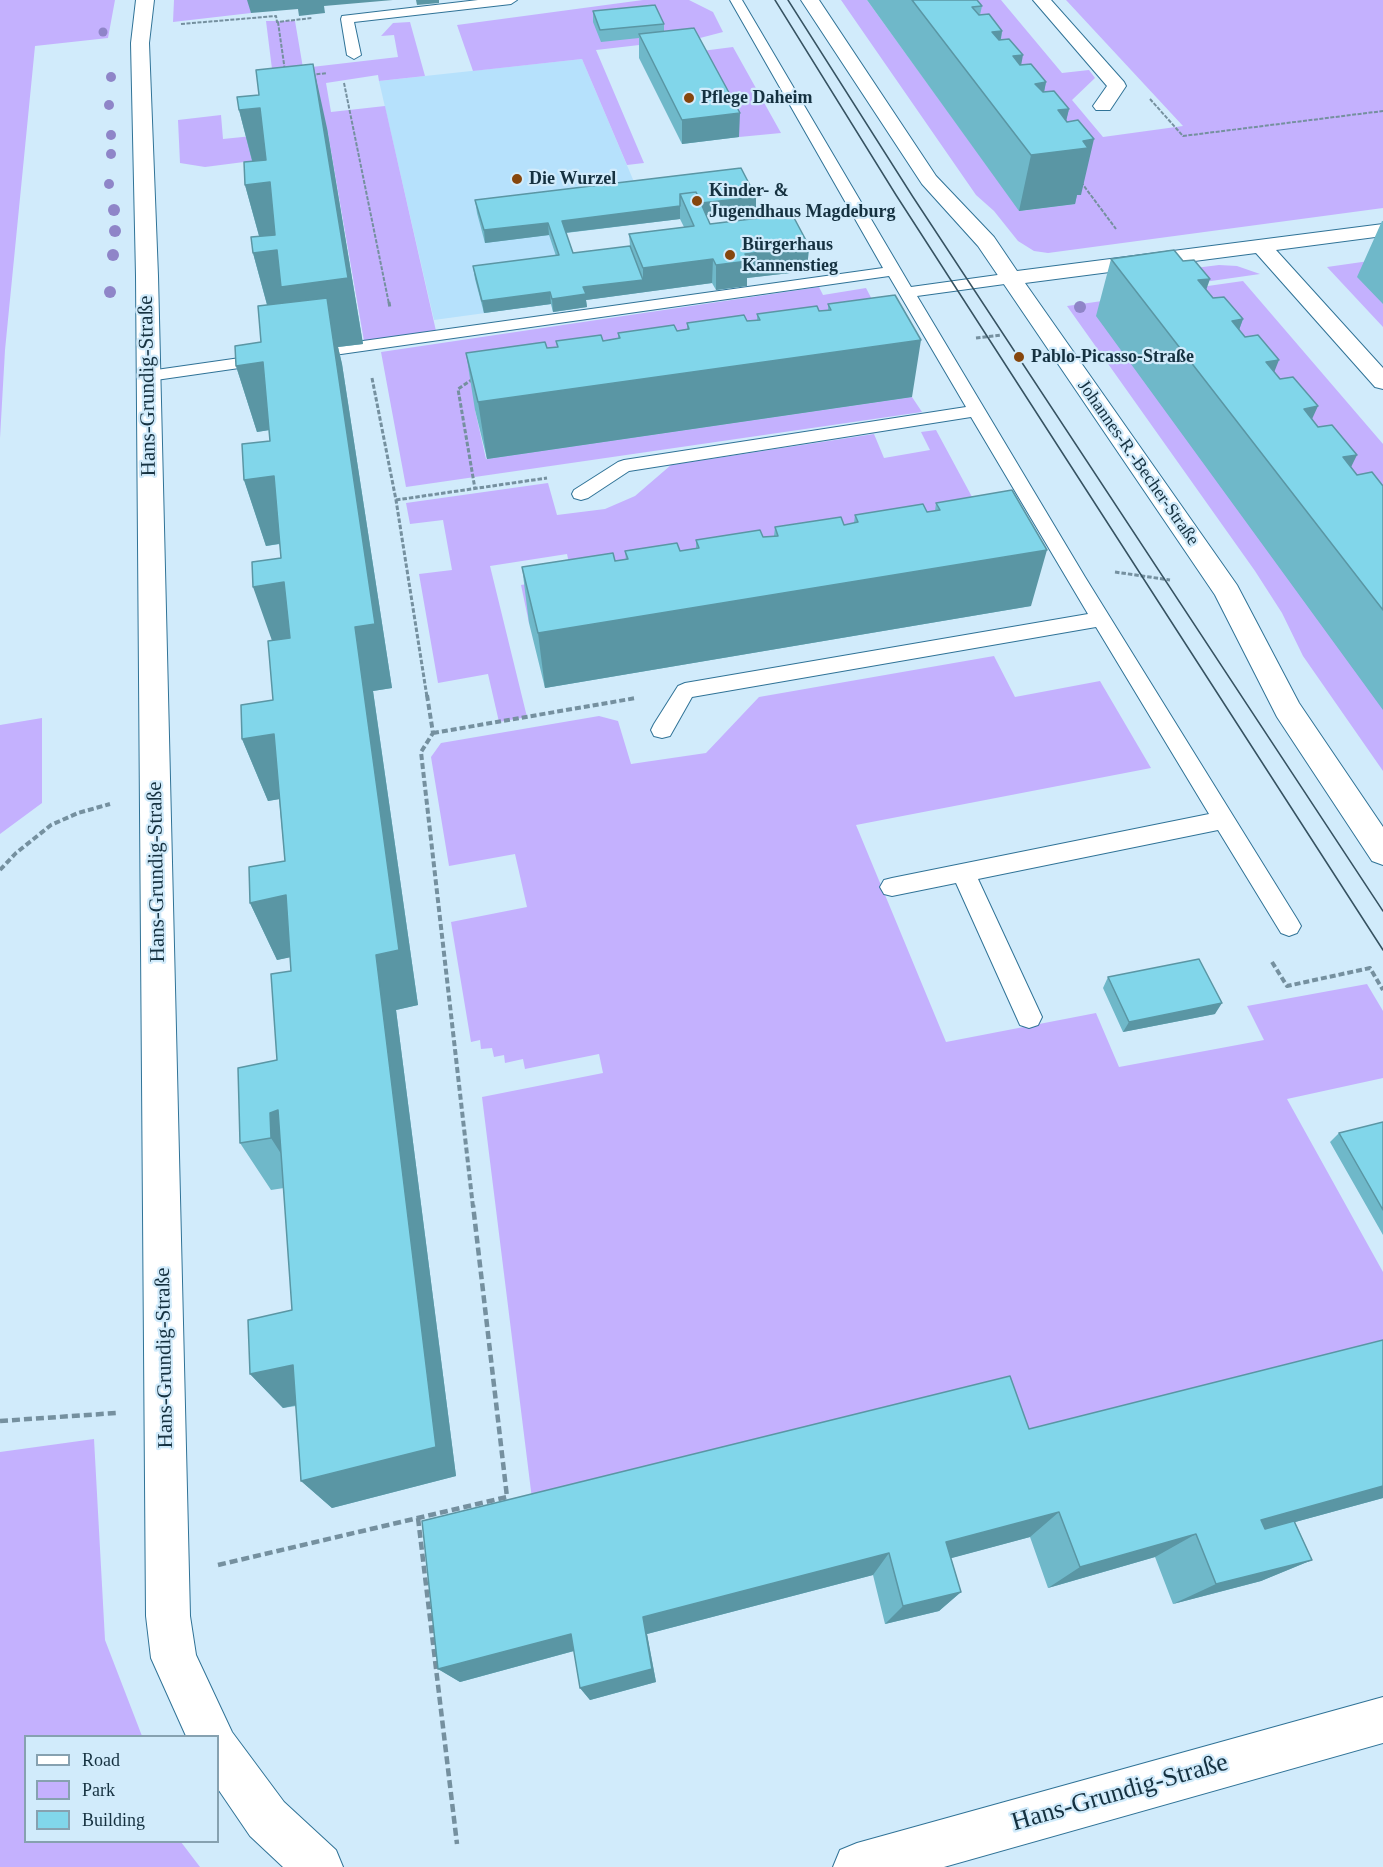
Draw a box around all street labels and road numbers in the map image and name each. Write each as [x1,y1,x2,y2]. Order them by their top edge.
street label: Hans-Grundig-Straße [134,295,162,477]
street label: Johannes-R.-Becher-Straße [1073,376,1203,550]
street label: Hans-Grundig-Straße [143,781,171,963]
street label: Hans-Grundig-Straße [151,1267,179,1449]
street label: Hans-Grundig-Straße [1008,1747,1232,1839]

